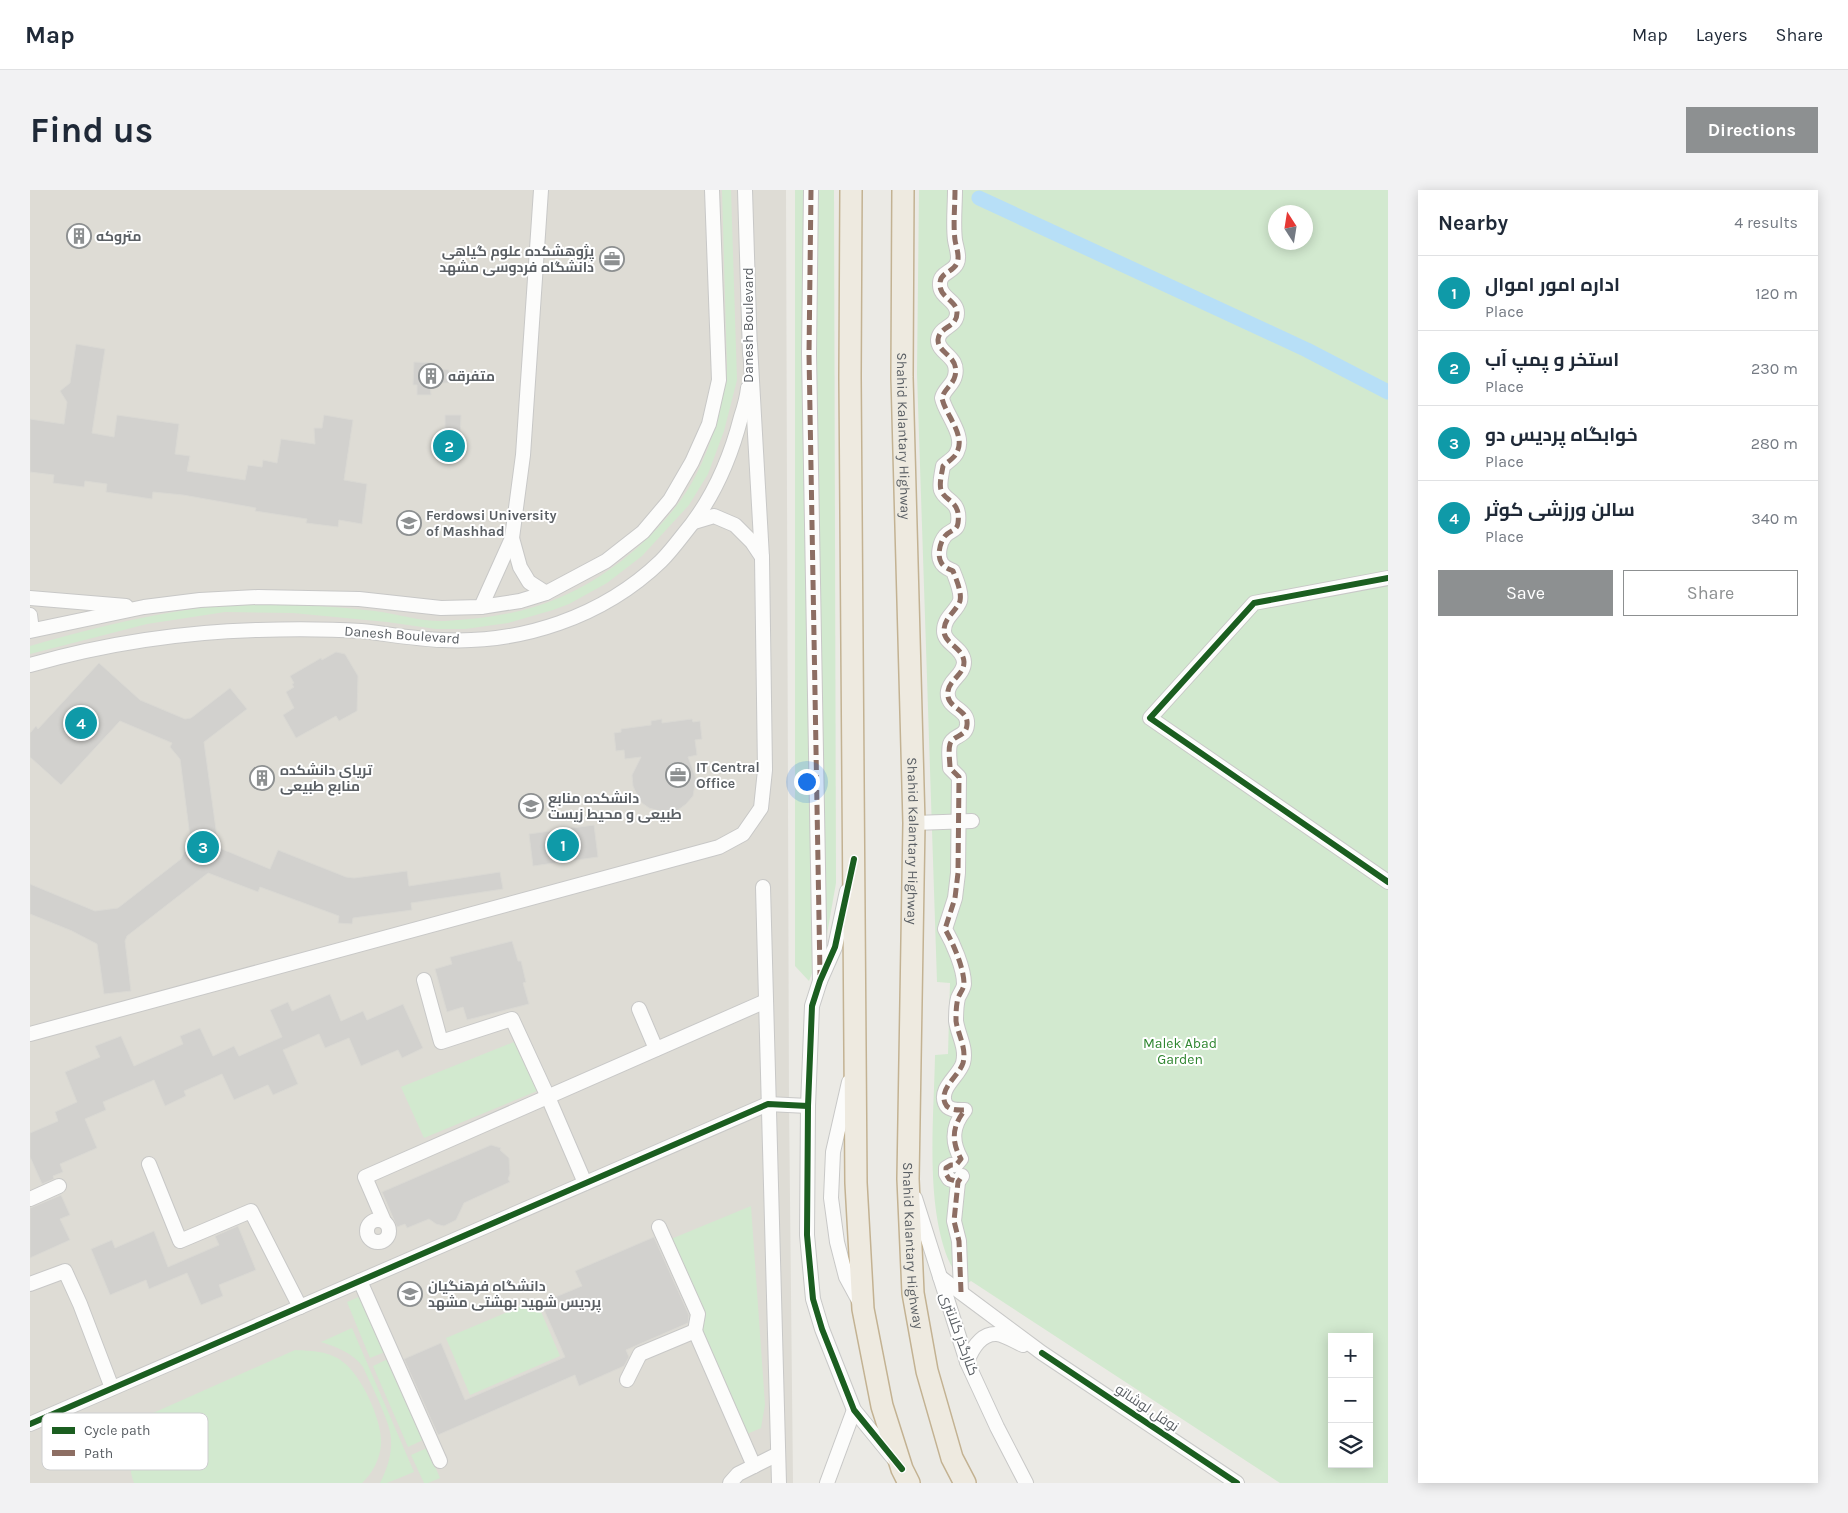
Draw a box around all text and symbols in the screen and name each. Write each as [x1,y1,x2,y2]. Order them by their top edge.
text: Map [25,21,75,49]
text: Map [1632,24,1668,46]
text: Layers [1696,24,1748,46]
text: Share [1776,24,1823,46]
button: Directions [1686,107,1818,153]
text: Find us [30,110,153,151]
north arrow [1268,205,1313,250]
text: Nearby [1438,211,1508,235]
text: 4 results [1734,213,1798,232]
building icon: متروکه [66,223,92,249]
place label: متروکه [96,228,142,245]
place label: پژوهشکده علوم گیاهی دانشگاه فردوسی مشهد [439,243,594,276]
office icon: پژوهشکده علوم گیاهی دانشگاه فردوسی مشهد [599,246,625,272]
street label: Danesh Boulevard [740,267,757,383]
text: اداره امور اموال [1485,274,1620,296]
text: 1 [1451,284,1457,303]
text: 120 m [1755,284,1798,303]
text: Place [1485,302,1524,321]
text: استخر و پمپ آب [1485,349,1619,371]
street label: Shahid Kalantary Highway [894,352,914,520]
text: 2 [1449,359,1459,378]
text: 230 m [1751,359,1798,378]
building icon: متفرقه [418,363,444,389]
place label: متفرقه [448,368,495,385]
text: Place [1485,377,1524,396]
text: خوابگاه پردیس دو [1485,424,1638,446]
pin: 2 [433,427,465,465]
text: 3 [1449,434,1459,453]
text: 280 m [1751,434,1798,453]
text: Place [1485,452,1524,471]
text: سالن ورزشی کوثر [1485,499,1635,521]
place label: Ferdowsi University of Mashhad [426,507,556,540]
text: 4 [1449,509,1459,528]
text: 340 m [1751,509,1798,528]
school or university icon: Ferdowsi University of Mashhad [396,510,422,536]
text: Place [1485,527,1524,546]
button: Save [1438,570,1613,616]
button: Share [1623,570,1798,616]
street label: Danesh Boulevard [344,622,460,648]
pin: 4 [65,704,97,742]
street label: Shahid Kalantary Highway [904,757,923,925]
place label: IT Central Office [696,759,760,792]
place label: تریای دانشکده منابع طبیعی [280,762,373,796]
office icon: IT Central Office [665,762,691,788]
building icon: تریای دانشکده منابع طبیعی [249,765,275,791]
your location [794,769,820,795]
place label: دانشکده منابع طبیعی و محیط زیست [548,790,682,823]
school or university icon: دانشکده منابع طبیعی و محیط زیست [518,793,544,819]
pin: 1 [547,826,579,864]
pin: 3 [187,828,219,866]
park label: Malek Abad Garden [1143,1035,1217,1068]
street label: Shahid Kalantary Highway [900,1162,928,1331]
place label: دانشگاه فرهنگیان پردیس شهید بهشتی مشهد [428,1278,601,1313]
school or university icon: دانشگاه فرهنگیان پردیس شهید بهشتی مشهد [397,1281,423,1307]
street label: کنارگذر کلانتری [936,1290,982,1378]
map controls [1328,1333,1373,1468]
button: + [1328,1333,1373,1378]
button: − [1328,1378,1373,1423]
street label: نوفل لوشاتو [1112,1381,1182,1435]
legend [42,1413,208,1470]
text: Cycle path [84,1422,150,1439]
button: layers [1328,1423,1373,1468]
text: Path [84,1445,113,1462]

